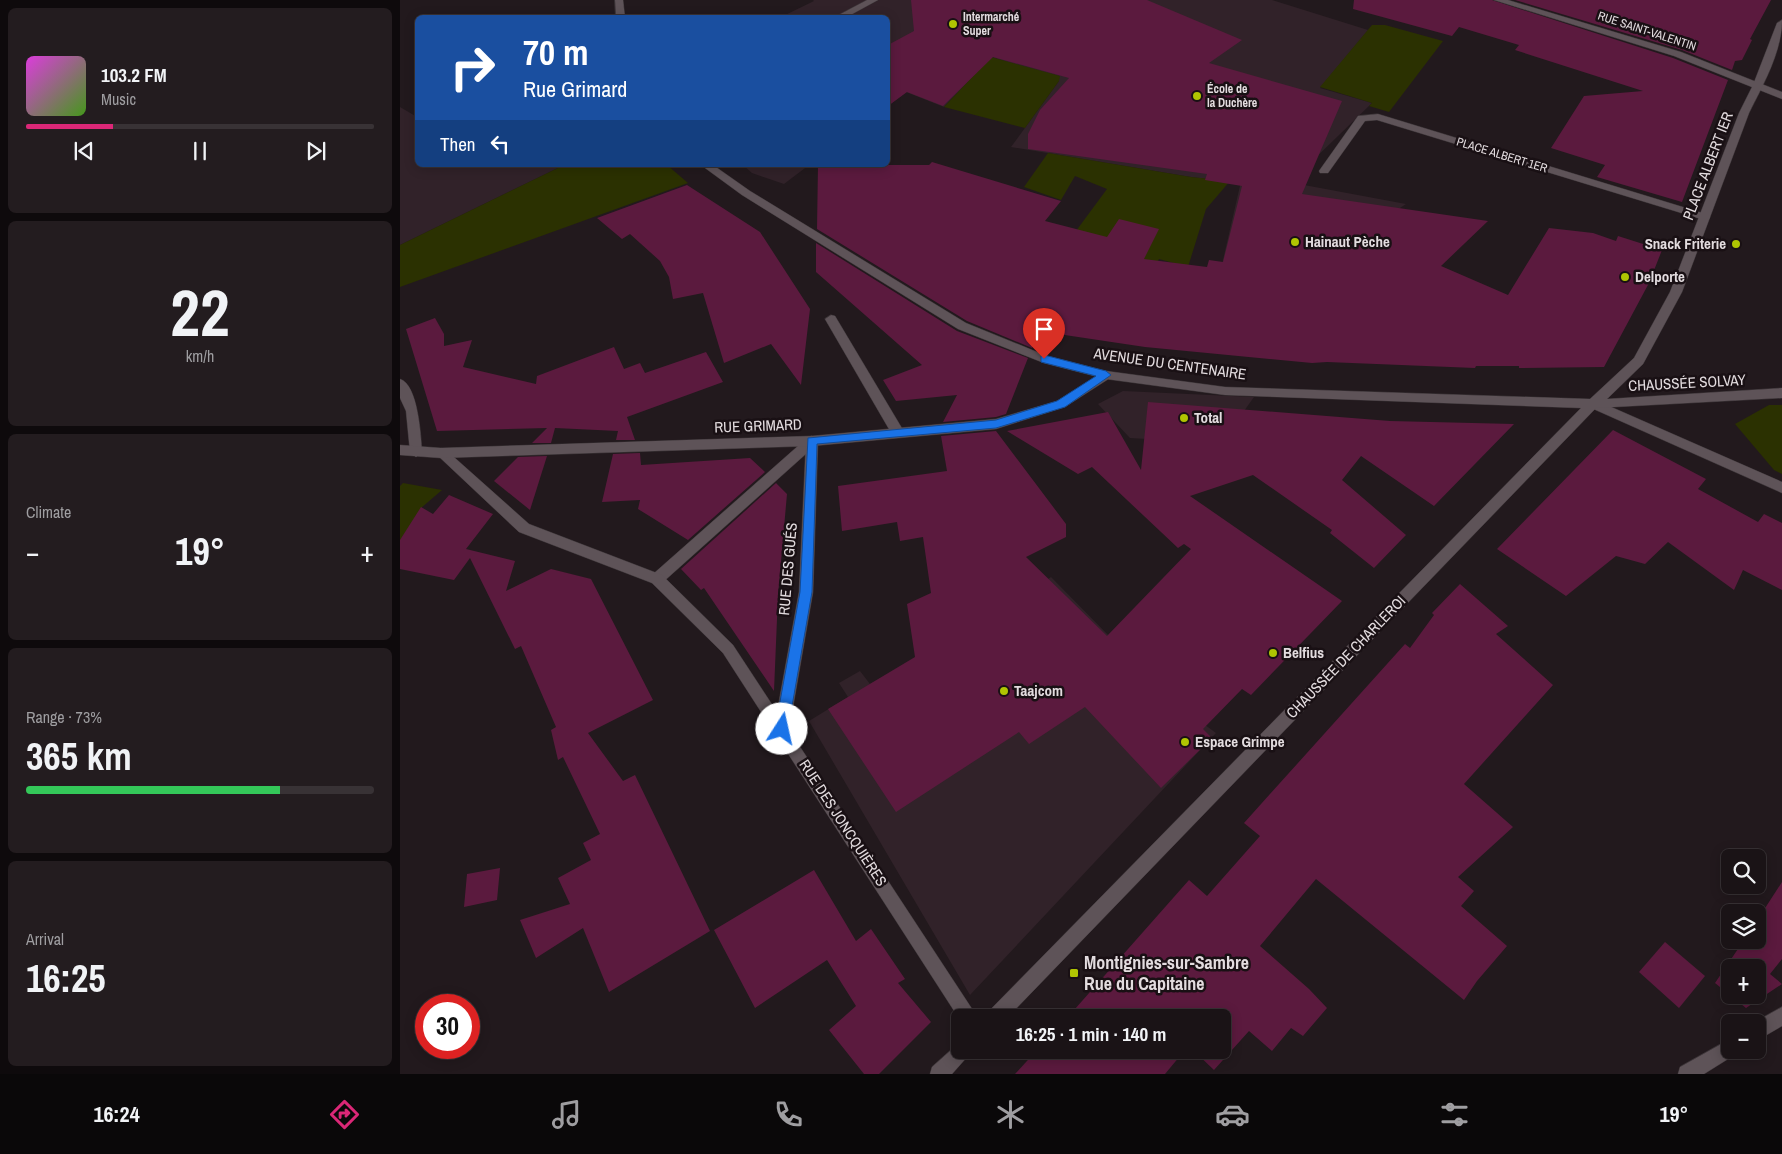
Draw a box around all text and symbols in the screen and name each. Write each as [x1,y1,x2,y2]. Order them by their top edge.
street label: RUE SAINT-VALENTIN [1596,8,1698,54]
place label: Intermarché Super [963,9,1020,39]
marker: Intermarché Super [947,18,959,30]
text: 70 m [523,29,588,76]
icon: right [440,35,505,100]
text: 103.2 FM [101,62,167,88]
text: Rue Grimard [523,74,627,104]
place label: École de la Duchère [1207,81,1258,111]
text: Music [101,88,136,110]
marker: École de la Duchère [1191,90,1203,102]
street label: PLACE ALBERT IER [1677,109,1738,223]
icon: left [486,130,514,158]
text: Then [440,131,476,157]
street label: PLACE ALBERT 1ER [1455,134,1549,176]
icon: previous [70,137,98,165]
icon: pause [186,137,214,165]
icon: next [302,137,330,165]
place label: Hainaut Pèche [1305,231,1390,252]
place label: Snack Friterie [1645,233,1726,254]
marker: Hainaut Pèche [1289,236,1301,248]
marker: Snack Friterie [1730,238,1742,250]
place label: Delporte [1635,266,1685,287]
text: 22 [170,269,230,356]
marker: Delporte [1619,271,1631,283]
pin [1023,308,1065,359]
icon: arrive [1030,315,1058,343]
street label: AVENUE DU CENTENAIRE [1092,342,1248,385]
text: km/h [186,345,214,367]
street label: CHAUSSÉE SOLVAY [1628,369,1747,396]
place label: Total [1194,407,1223,428]
marker: Total [1178,412,1190,424]
street label: RUE GRIMARD [714,413,802,438]
text: Climate [26,501,71,523]
street label: RUE DES GUÉS [773,522,802,616]
text: 19° [175,526,225,577]
text: − [26,533,39,571]
text: + [361,533,374,571]
street label: CHAUSSÉE DE CHARLEROI [1281,591,1410,723]
place label: Belfius [1283,642,1324,663]
marker: Belfius [1267,647,1279,659]
place label: Taajcom [1014,680,1063,701]
marker: Taajcom [998,685,1010,697]
position arrow [755,702,807,754]
text: Range · 73% [26,706,102,728]
text: 365 km [26,731,132,782]
place label: Espace Grimpe [1195,731,1285,752]
marker: Espace Grimpe [1179,736,1191,748]
street label: RUE DES JONCQUIÈRES [795,755,892,890]
map controls [1721,849,1766,1059]
button: search [1721,849,1766,894]
button: layers [1721,904,1766,949]
text: Arrival [26,928,64,950]
place label: Montignies-sur-Sambre Rue du Capitaine [1084,950,1249,996]
text: 16:25 [26,953,106,1004]
button: + [1721,959,1766,1004]
marker: Montignies-sur-Sambre Rue du Capitaine [1068,967,1080,979]
speed limit sign: 30 [415,994,480,1059]
button: − [1721,1014,1766,1059]
text: 16:25 · 1 min · 140 m [1016,1021,1166,1047]
icon: directions [327,1097,362,1132]
icon: music [549,1097,584,1132]
icon: phone [771,1097,806,1132]
icon: climate [993,1097,1028,1132]
icon: car [1215,1097,1250,1132]
icon: filters [1437,1097,1472,1132]
text: 16:24 [94,1099,140,1129]
text: 19° [1659,1099,1688,1129]

